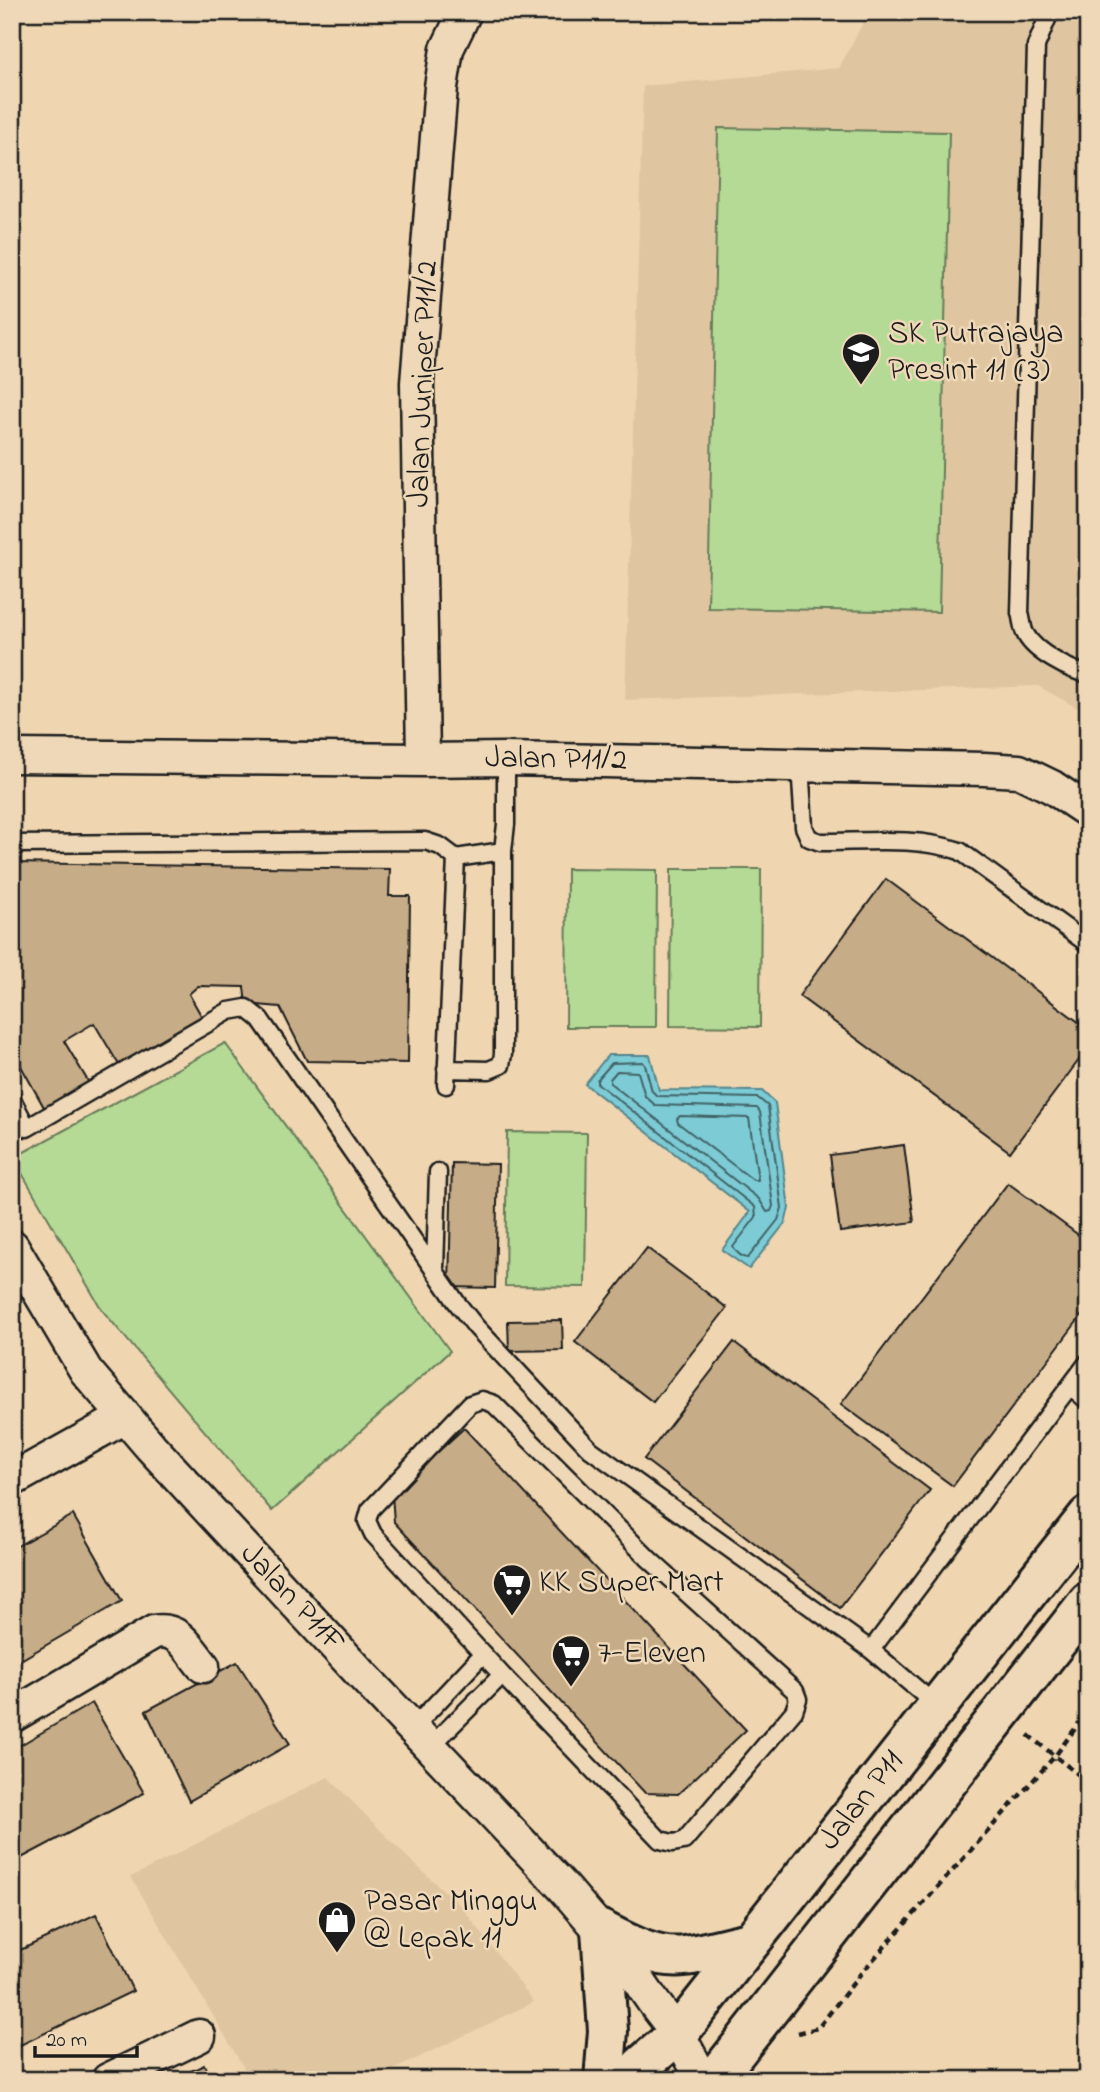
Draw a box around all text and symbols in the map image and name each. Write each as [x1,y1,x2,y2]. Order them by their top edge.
street label: Jalan Juniper P11/2 [396,260,452,508]
place label: SK Putrajaya Presint 11 (3) [888,311,1064,395]
school or university icon: SK Putrajaya Presint 11 (3) [840,331,882,386]
street label: Jalan P11/2 [485,735,628,785]
street label: Jalan P11F [228,1533,356,1665]
place label: KK Super Mart [539,1560,724,1607]
supermarket icon: KK Super Mart [491,1562,533,1617]
place label: 7-Eleven [598,1631,706,1678]
supermarket icon: 7-Eleven [550,1633,592,1688]
street label: Jalan P11 [808,1741,916,1861]
place label: Pasar Minggu @ Lepak 11 [364,1879,537,1963]
shop icon: Pasar Minggu @ Lepak 11 [316,1899,358,1954]
scale bar [35,2015,136,2059]
text: 20 m [46,2026,87,2056]

